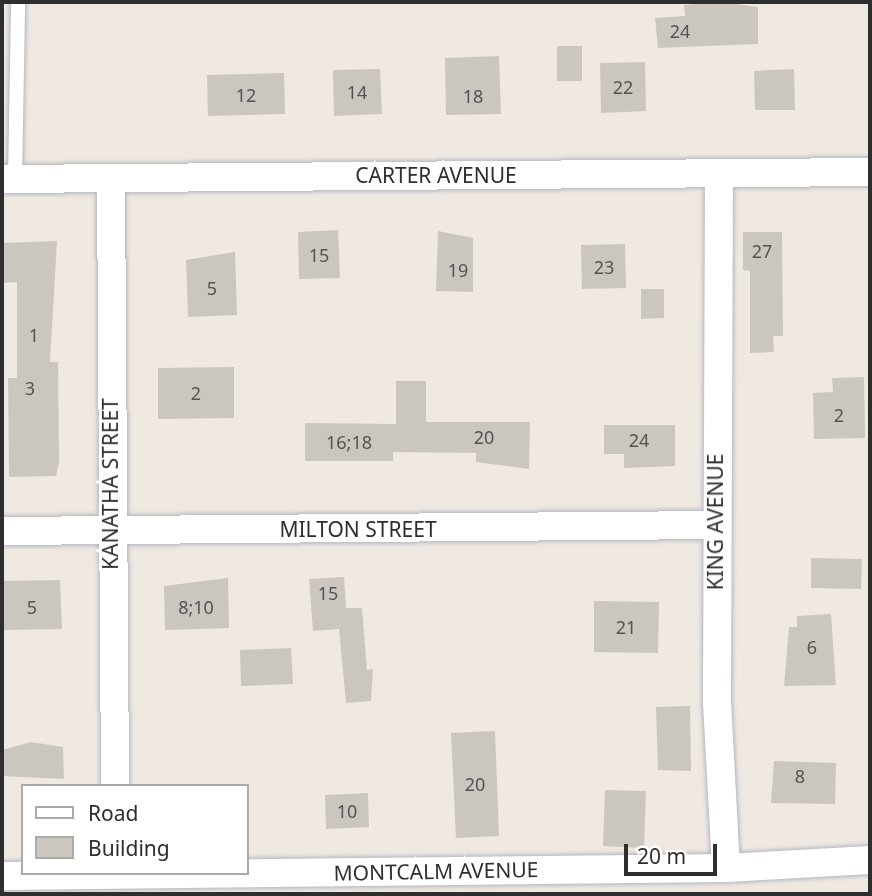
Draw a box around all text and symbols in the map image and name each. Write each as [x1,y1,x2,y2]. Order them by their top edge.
house number: 24 [670,20,690,42]
house number: 22 [613,76,633,98]
house number: 14 [347,81,367,103]
house number: 12 [236,84,256,106]
house number: 18 [463,85,483,107]
street label: CARTER AVENUE [355,162,517,188]
house number: 27 [752,240,772,262]
house number: 15 [309,244,329,266]
house number: 23 [594,256,614,278]
house number: 19 [448,259,468,281]
house number: 5 [207,277,217,299]
house number: 1 [29,324,39,346]
house number: 3 [25,377,35,399]
house number: 2 [191,382,201,404]
street label: KANATHA STREET [97,398,123,570]
house number: 2 [834,404,844,426]
house number: 20 [474,426,494,448]
house number: 24 [629,429,649,451]
house number: 16;18 [326,431,372,453]
street label: KING AVENUE [702,454,728,590]
street label: MILTON STREET [279,516,437,542]
house number: 15 [318,582,338,604]
house number: 5 [27,596,37,618]
house number: 8;10 [178,596,214,618]
house number: 21 [616,616,636,638]
house number: 6 [807,636,817,658]
house number: 8 [795,765,805,787]
house number: 20 [465,773,485,795]
legend [21,784,248,875]
text: Road [88,799,138,827]
house number: 10 [337,800,357,822]
scale bar [627,830,720,874]
text: Building [88,834,170,862]
text: 20 m [637,842,686,870]
street label: MONTCALM AVENUE [333,857,539,885]

